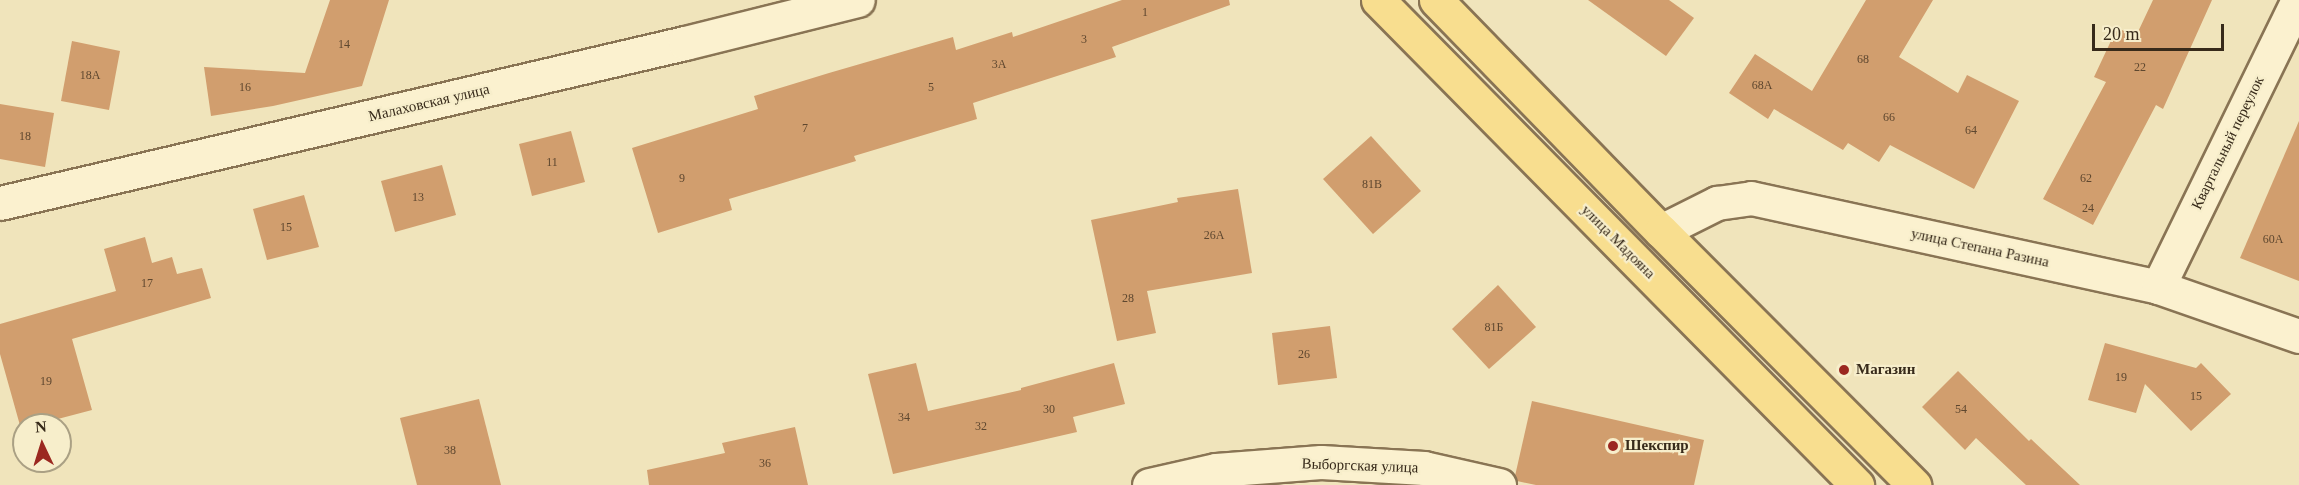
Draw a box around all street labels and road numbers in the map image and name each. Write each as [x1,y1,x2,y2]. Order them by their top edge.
street label: Квартальный переулок [2188,73,2268,213]
street label: Малаховская улица [367,80,491,126]
street label: улица Мадояна [1577,201,1659,283]
street label: улица Степана Разина [1909,225,2051,271]
street label: Выборгская улица [1301,455,1419,477]

